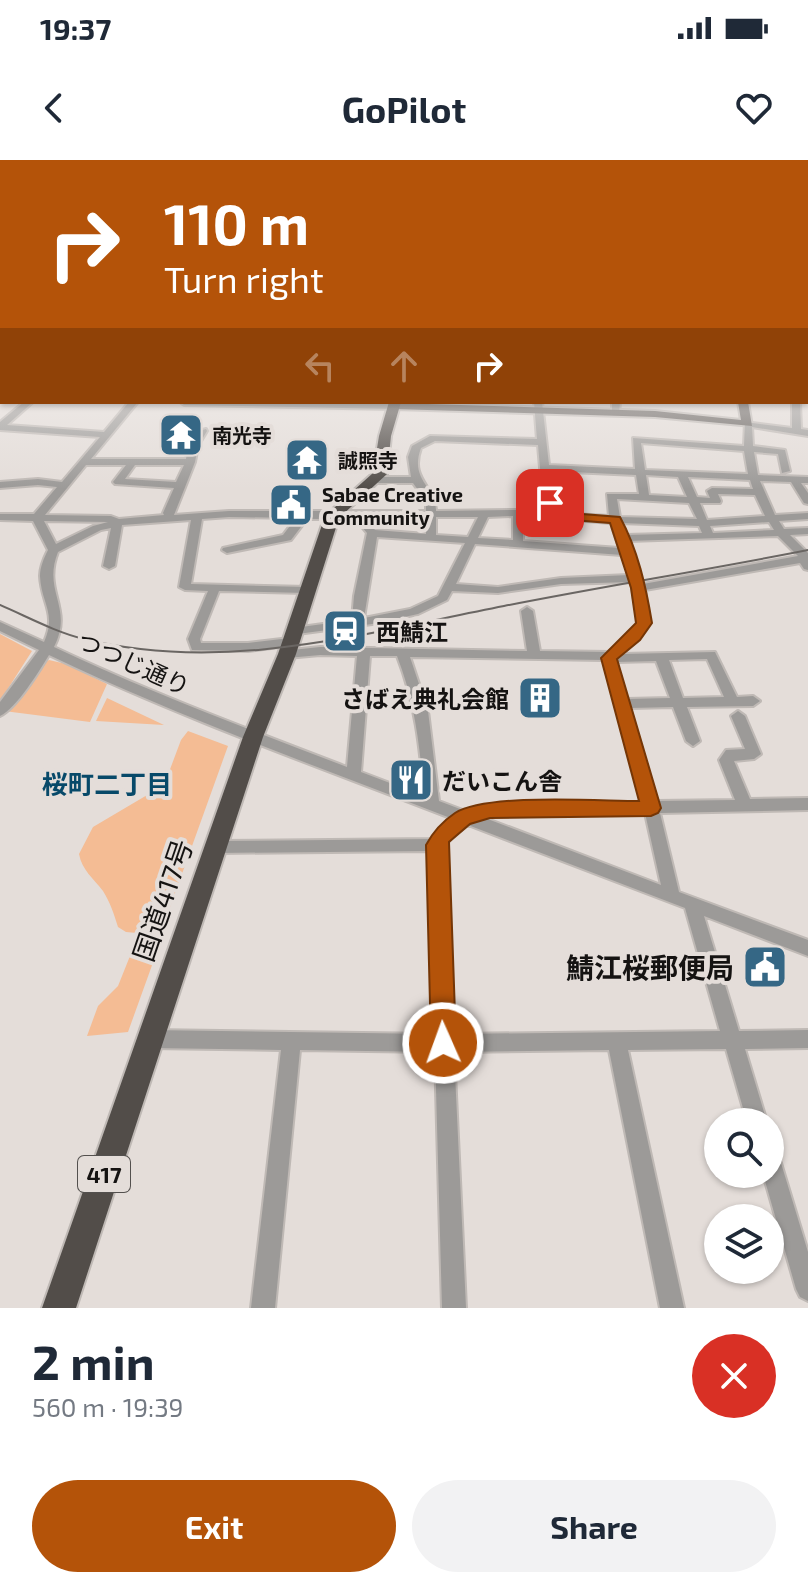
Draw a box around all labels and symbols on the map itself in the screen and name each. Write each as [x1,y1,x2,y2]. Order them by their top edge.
temple icon: 南光寺 [157,411,205,459]
place label: 南光寺 [212,423,272,447]
temple icon: 誠照寺 [283,436,331,484]
place label: 誠照寺 [338,448,398,472]
pin [516,469,584,537]
public building icon: Sabae Creative Community [267,481,315,529]
place label: Sabae Creative Community [322,482,463,530]
station icon: 西鯖江 [321,607,369,655]
place label: 西鯖江 [376,617,448,646]
street label: つつじ通り [73,625,195,701]
building icon: さばえ典礼会館 [516,674,564,722]
place label: さばえ典礼会館 [341,684,509,713]
restaurant icon: だいこん舎 [387,756,435,804]
place label: だいこん舎 [442,766,562,795]
district label: 桜町二丁目 [42,768,172,799]
street label: 国道417号 [125,835,199,965]
public building icon: 鯖江桜郵便局 [741,943,789,991]
place label: 鯖江桜郵便局 [566,950,734,984]
position arrow [401,1001,485,1085]
road number: 417 [78,1156,130,1192]

